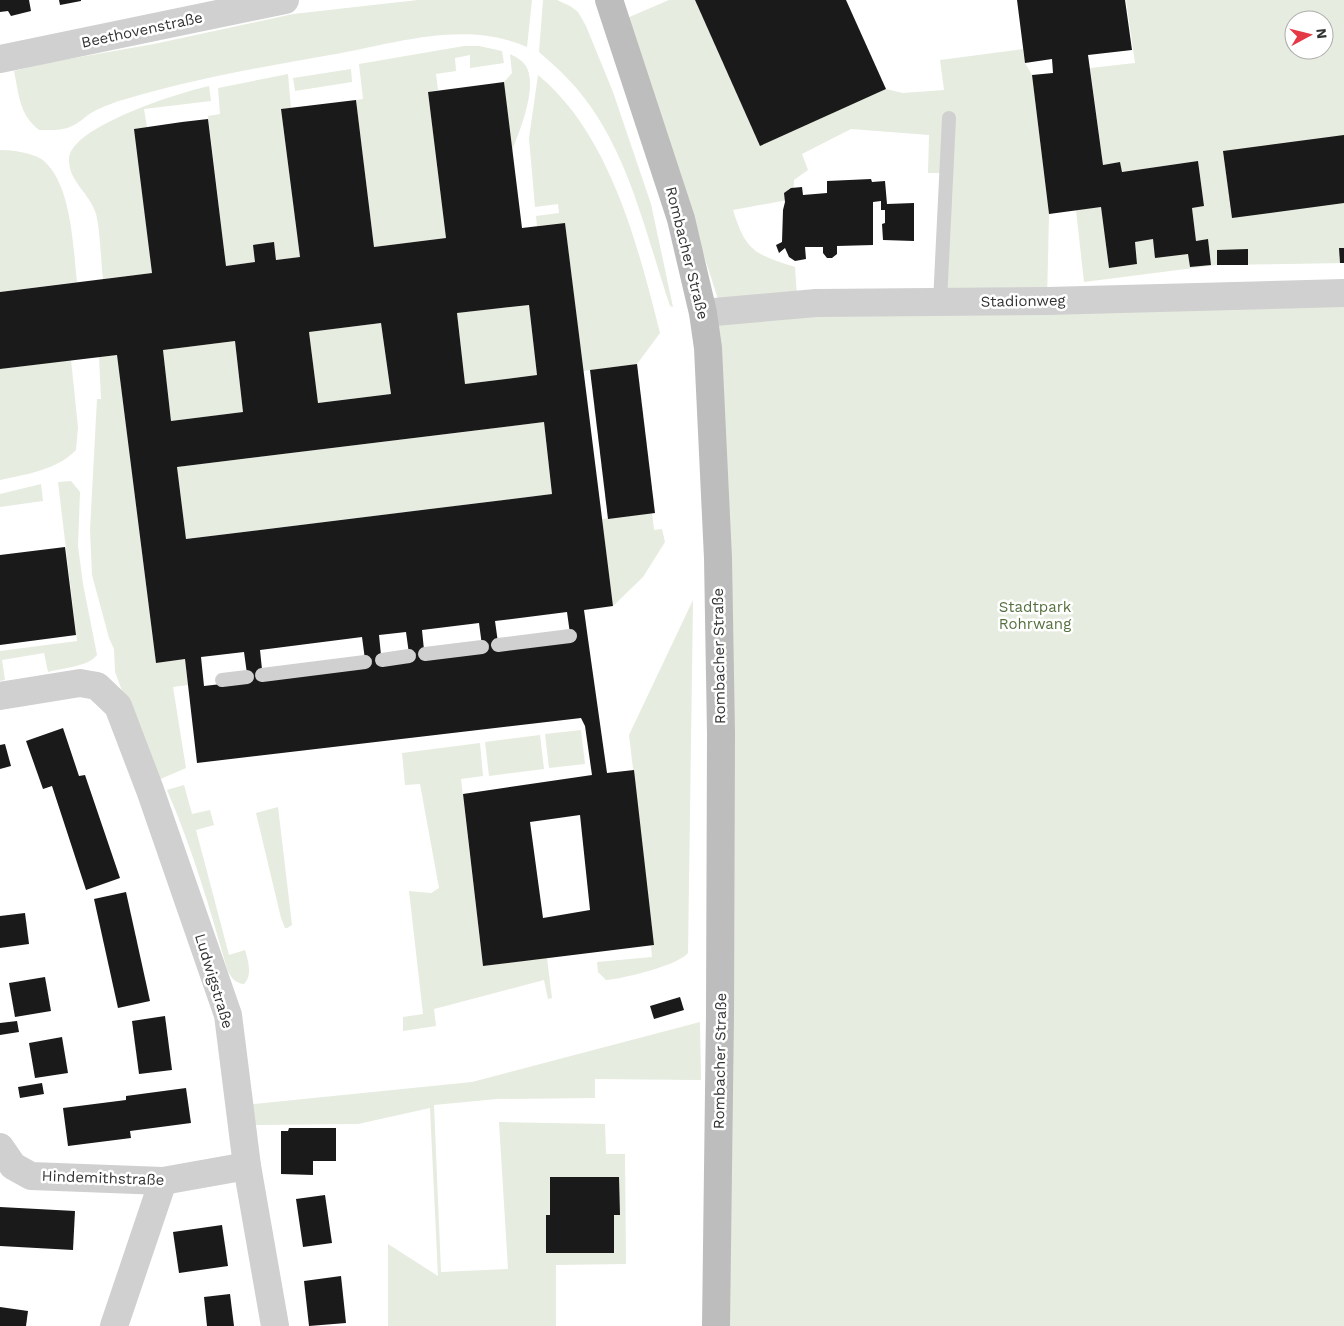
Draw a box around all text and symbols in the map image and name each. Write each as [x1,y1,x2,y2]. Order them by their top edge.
street label: Beethovenstraße [80,8,204,52]
north arrow [1284,10,1334,60]
text: N [1313,27,1330,40]
street label: Rombacher Straße [662,185,712,321]
street label: Stadionweg [980,291,1066,311]
street label: Rombacher Straße [709,588,729,724]
park label: Stadtpark Rohrwang [999,598,1072,633]
street label: Ludwigstraße [191,931,237,1031]
street label: Rombacher Straße [710,993,730,1129]
street label: Hindemithstraße [41,1167,165,1189]

